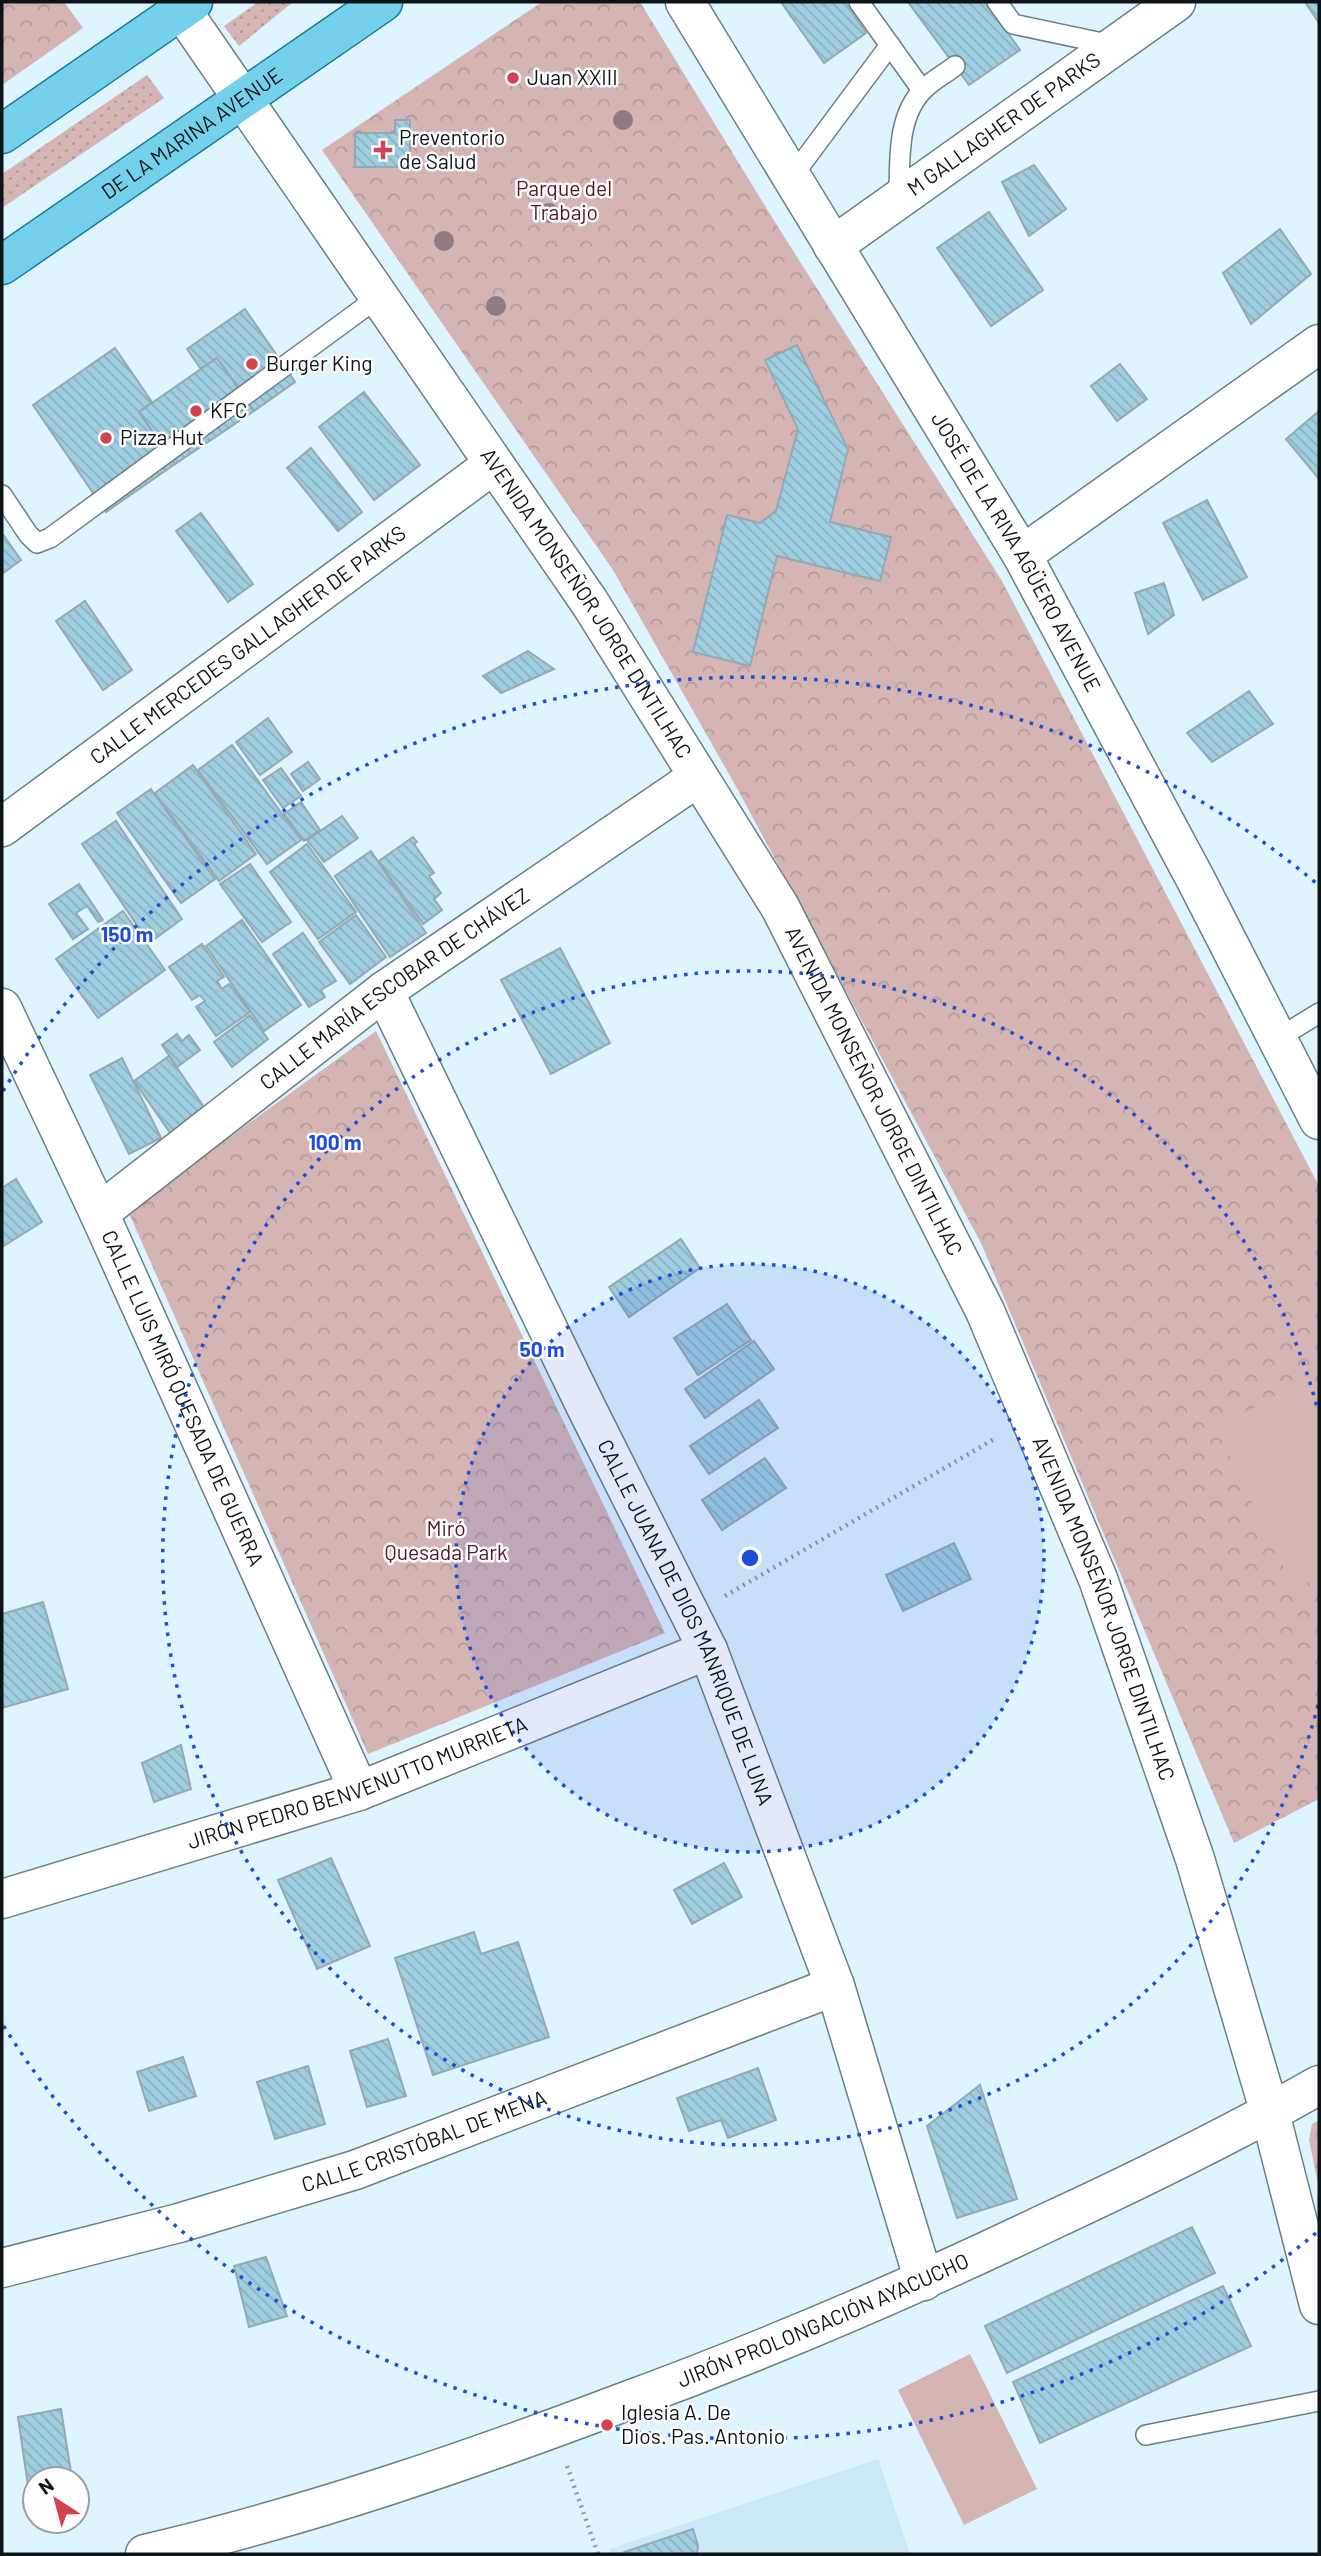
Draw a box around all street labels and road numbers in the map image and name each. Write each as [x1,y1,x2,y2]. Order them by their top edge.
street label: M GALLAGHER DE PARKS [902,46,1105,200]
street label: DE LA MARINA AVENUE [96,61,286,204]
street label: JOSÉ DE LA RIVA AGÜERO AVENUE [927,407,1107,696]
street label: AVENIDA MONSEÑOR JORGE DINTILHAC [476,443,698,762]
street label: CALLE MERCEDES GALLAGHER DE PARKS [85,519,410,769]
street label: CALLE MARÍA ESCOBAR DE CHÁVEZ [254,882,533,1094]
street label: AVENIDA MONSEÑOR JORGE DINTILHAC [781,922,969,1259]
street label: CALLE LUIS MIRÓ QUESADA DE GUERRA [97,1226,270,1570]
street label: AVENIDA MONSEÑOR JORGE DINTILHAC [1028,1432,1181,1784]
street label: CALLE JUANA DE DIOS MANRIQUE DE LUNA [593,1435,780,1809]
street label: JIRÓN PEDRO BENVENUTTO MURRIETA [184,1710,531,1853]
street label: CALLE CRISTÓBAL DE MENA [298,2084,550,2196]
street label: JIRÓN PROLONGACIÓN AYACUCHO [673,2247,972,2392]

